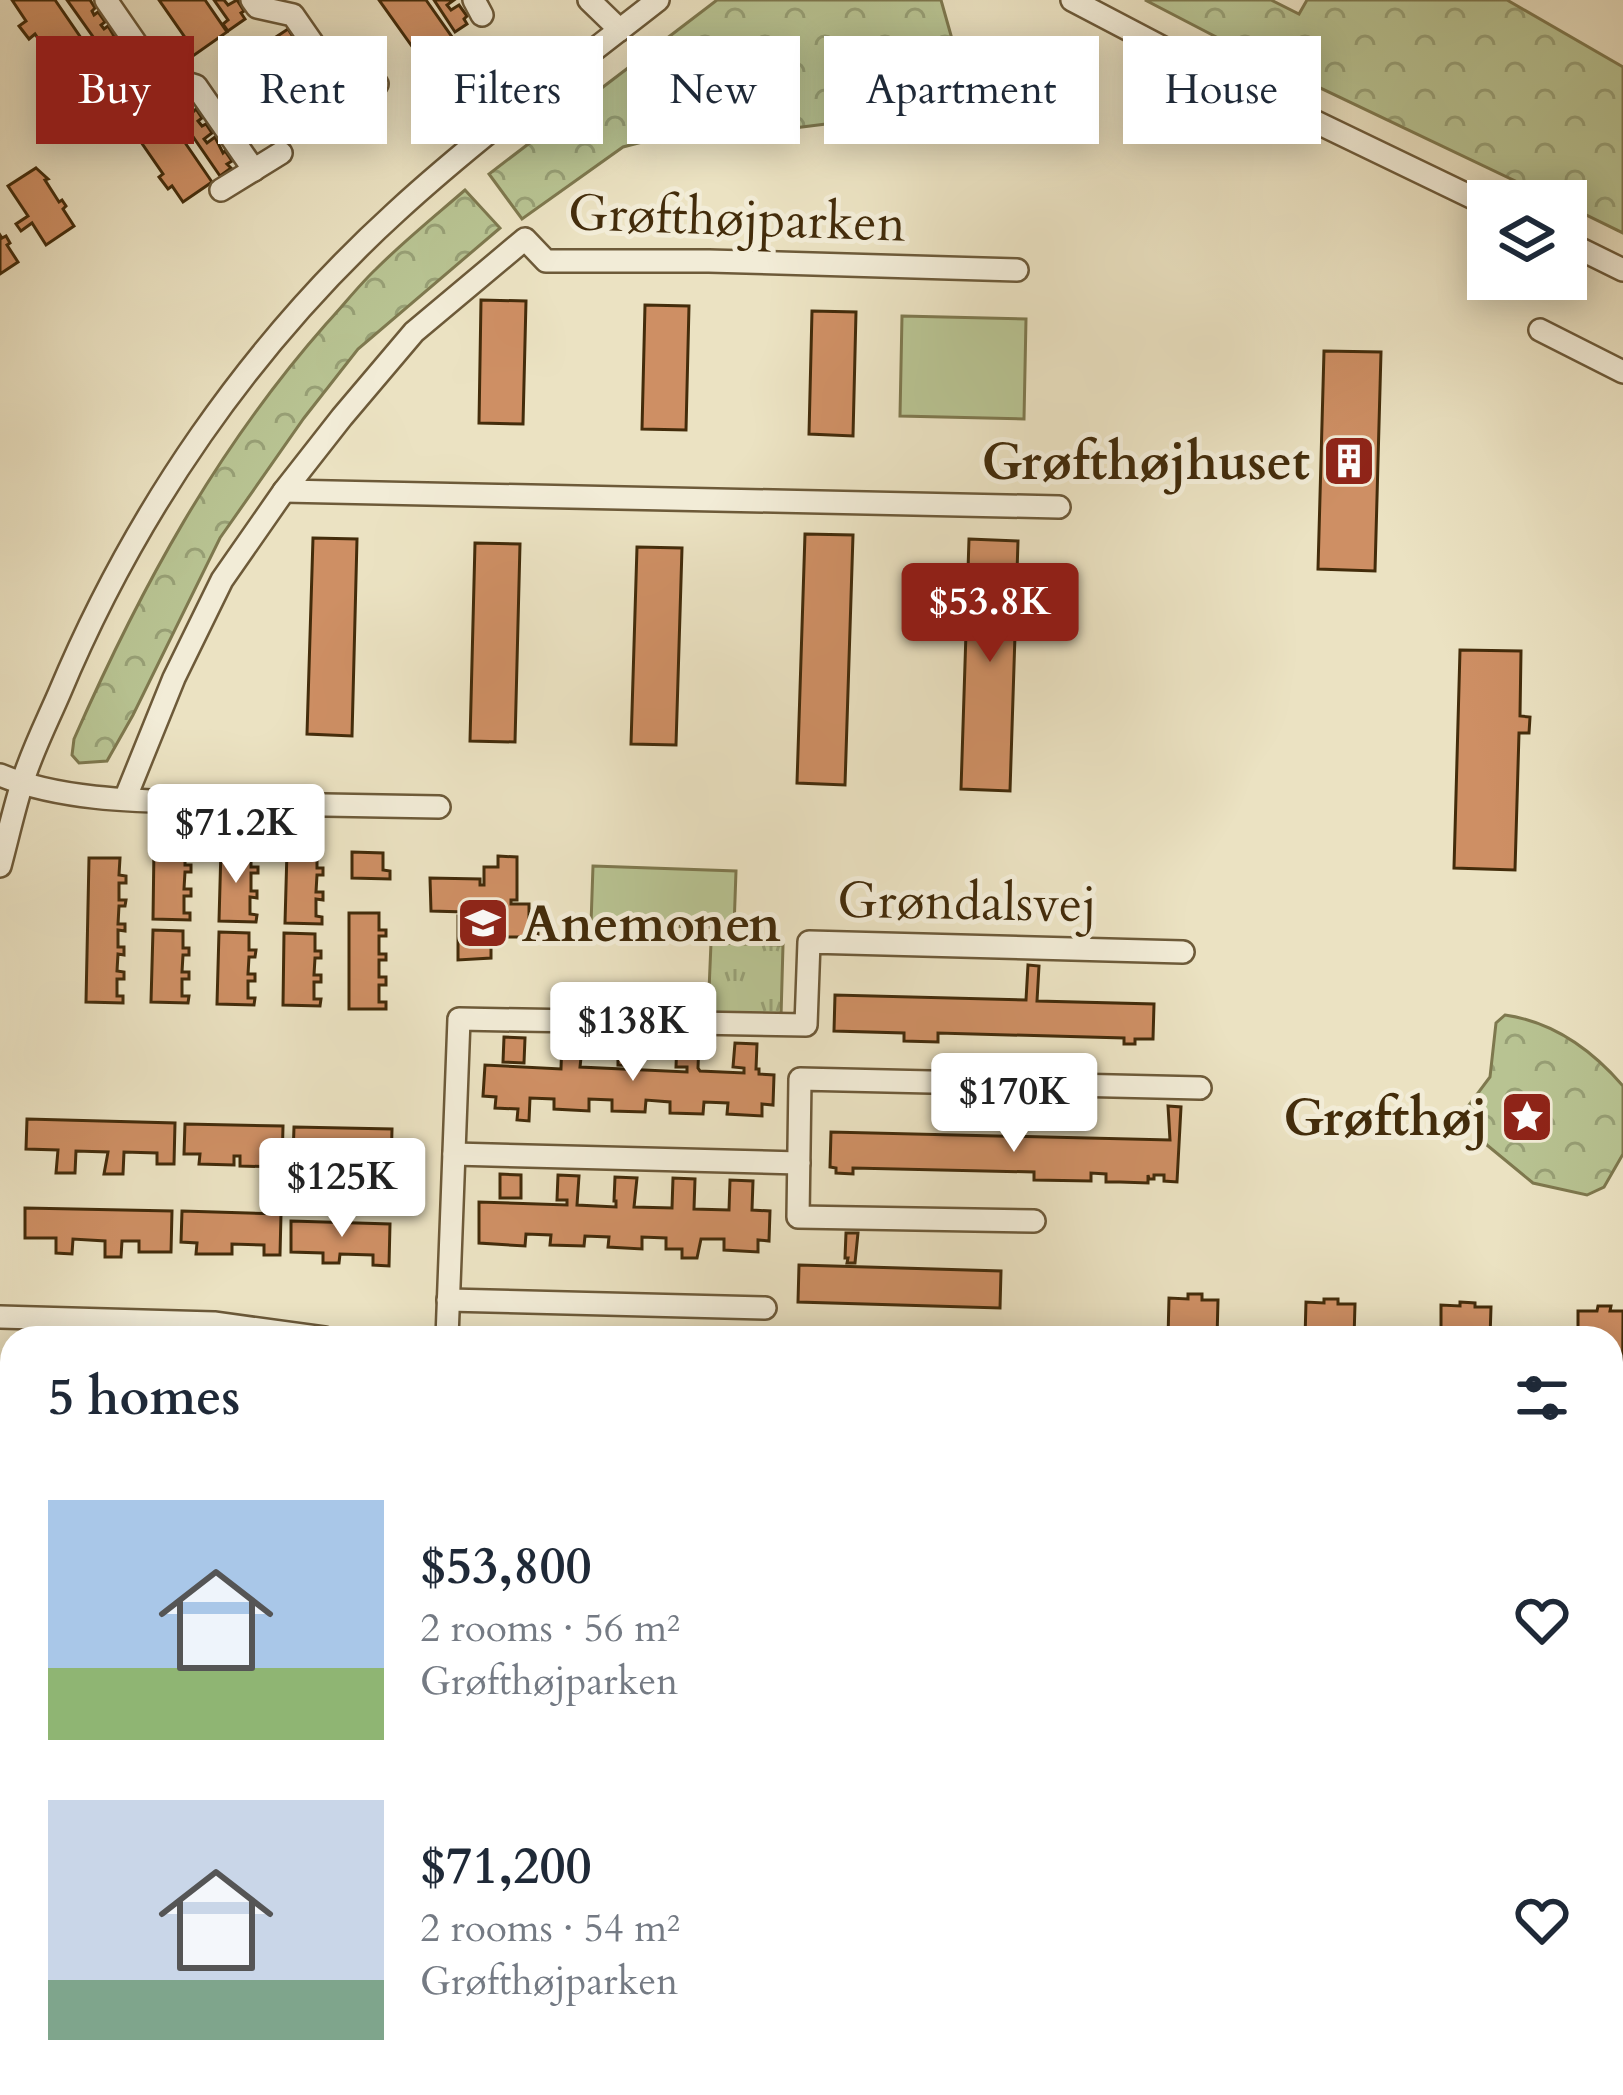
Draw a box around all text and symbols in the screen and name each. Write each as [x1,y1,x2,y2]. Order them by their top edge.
chip: Buy [36,36,194,144]
chip: Rent [218,36,387,144]
chip: Filters [411,36,603,144]
chip: New [627,36,800,144]
chip: Apartment [824,36,1099,144]
chip: House [1123,36,1321,144]
street label: Grøfthøjparken [567,178,907,260]
map controls [1467,180,1587,300]
button: layers [1467,180,1587,300]
place label: Grøfthøjhuset [981,428,1310,498]
building icon: Grøfthøjhuset [1321,433,1377,489]
pin: $53.8K [892,563,1088,665]
text: $53.8K [929,575,1051,628]
pin: $71.2K [138,784,334,886]
text: $71.2K [175,796,297,849]
street label: Grøndalsvej [837,866,1097,940]
place label: Anemonen [522,890,781,960]
school or university icon: Anemonen [455,895,511,951]
pin: $138K [549,982,717,1084]
text: $138K [577,994,689,1047]
pin: $170K [930,1053,1098,1155]
text: $170K [958,1065,1070,1118]
place label: Grøfthøj [1283,1084,1488,1154]
place icon: Grøfthøj [1499,1089,1555,1145]
pin: $125K [258,1138,426,1240]
text: $125K [286,1150,398,1203]
text: 5 homes [48,1363,240,1433]
icon: filters [1509,1365,1575,1431]
text: $53,800 [420,1532,592,1602]
icon: home [144,1548,288,1692]
icon: heart [1509,1587,1575,1653]
text: 2 rooms · 56 m² [420,1602,680,1655]
text: Grøfthøjparken [420,1655,678,1708]
text: $71,200 [420,1832,592,1902]
icon: home [144,1848,288,1992]
icon: heart [1509,1887,1575,1953]
text: 2 rooms · 54 m² [420,1902,680,1955]
text: Grøfthøjparken [420,1955,678,2008]

